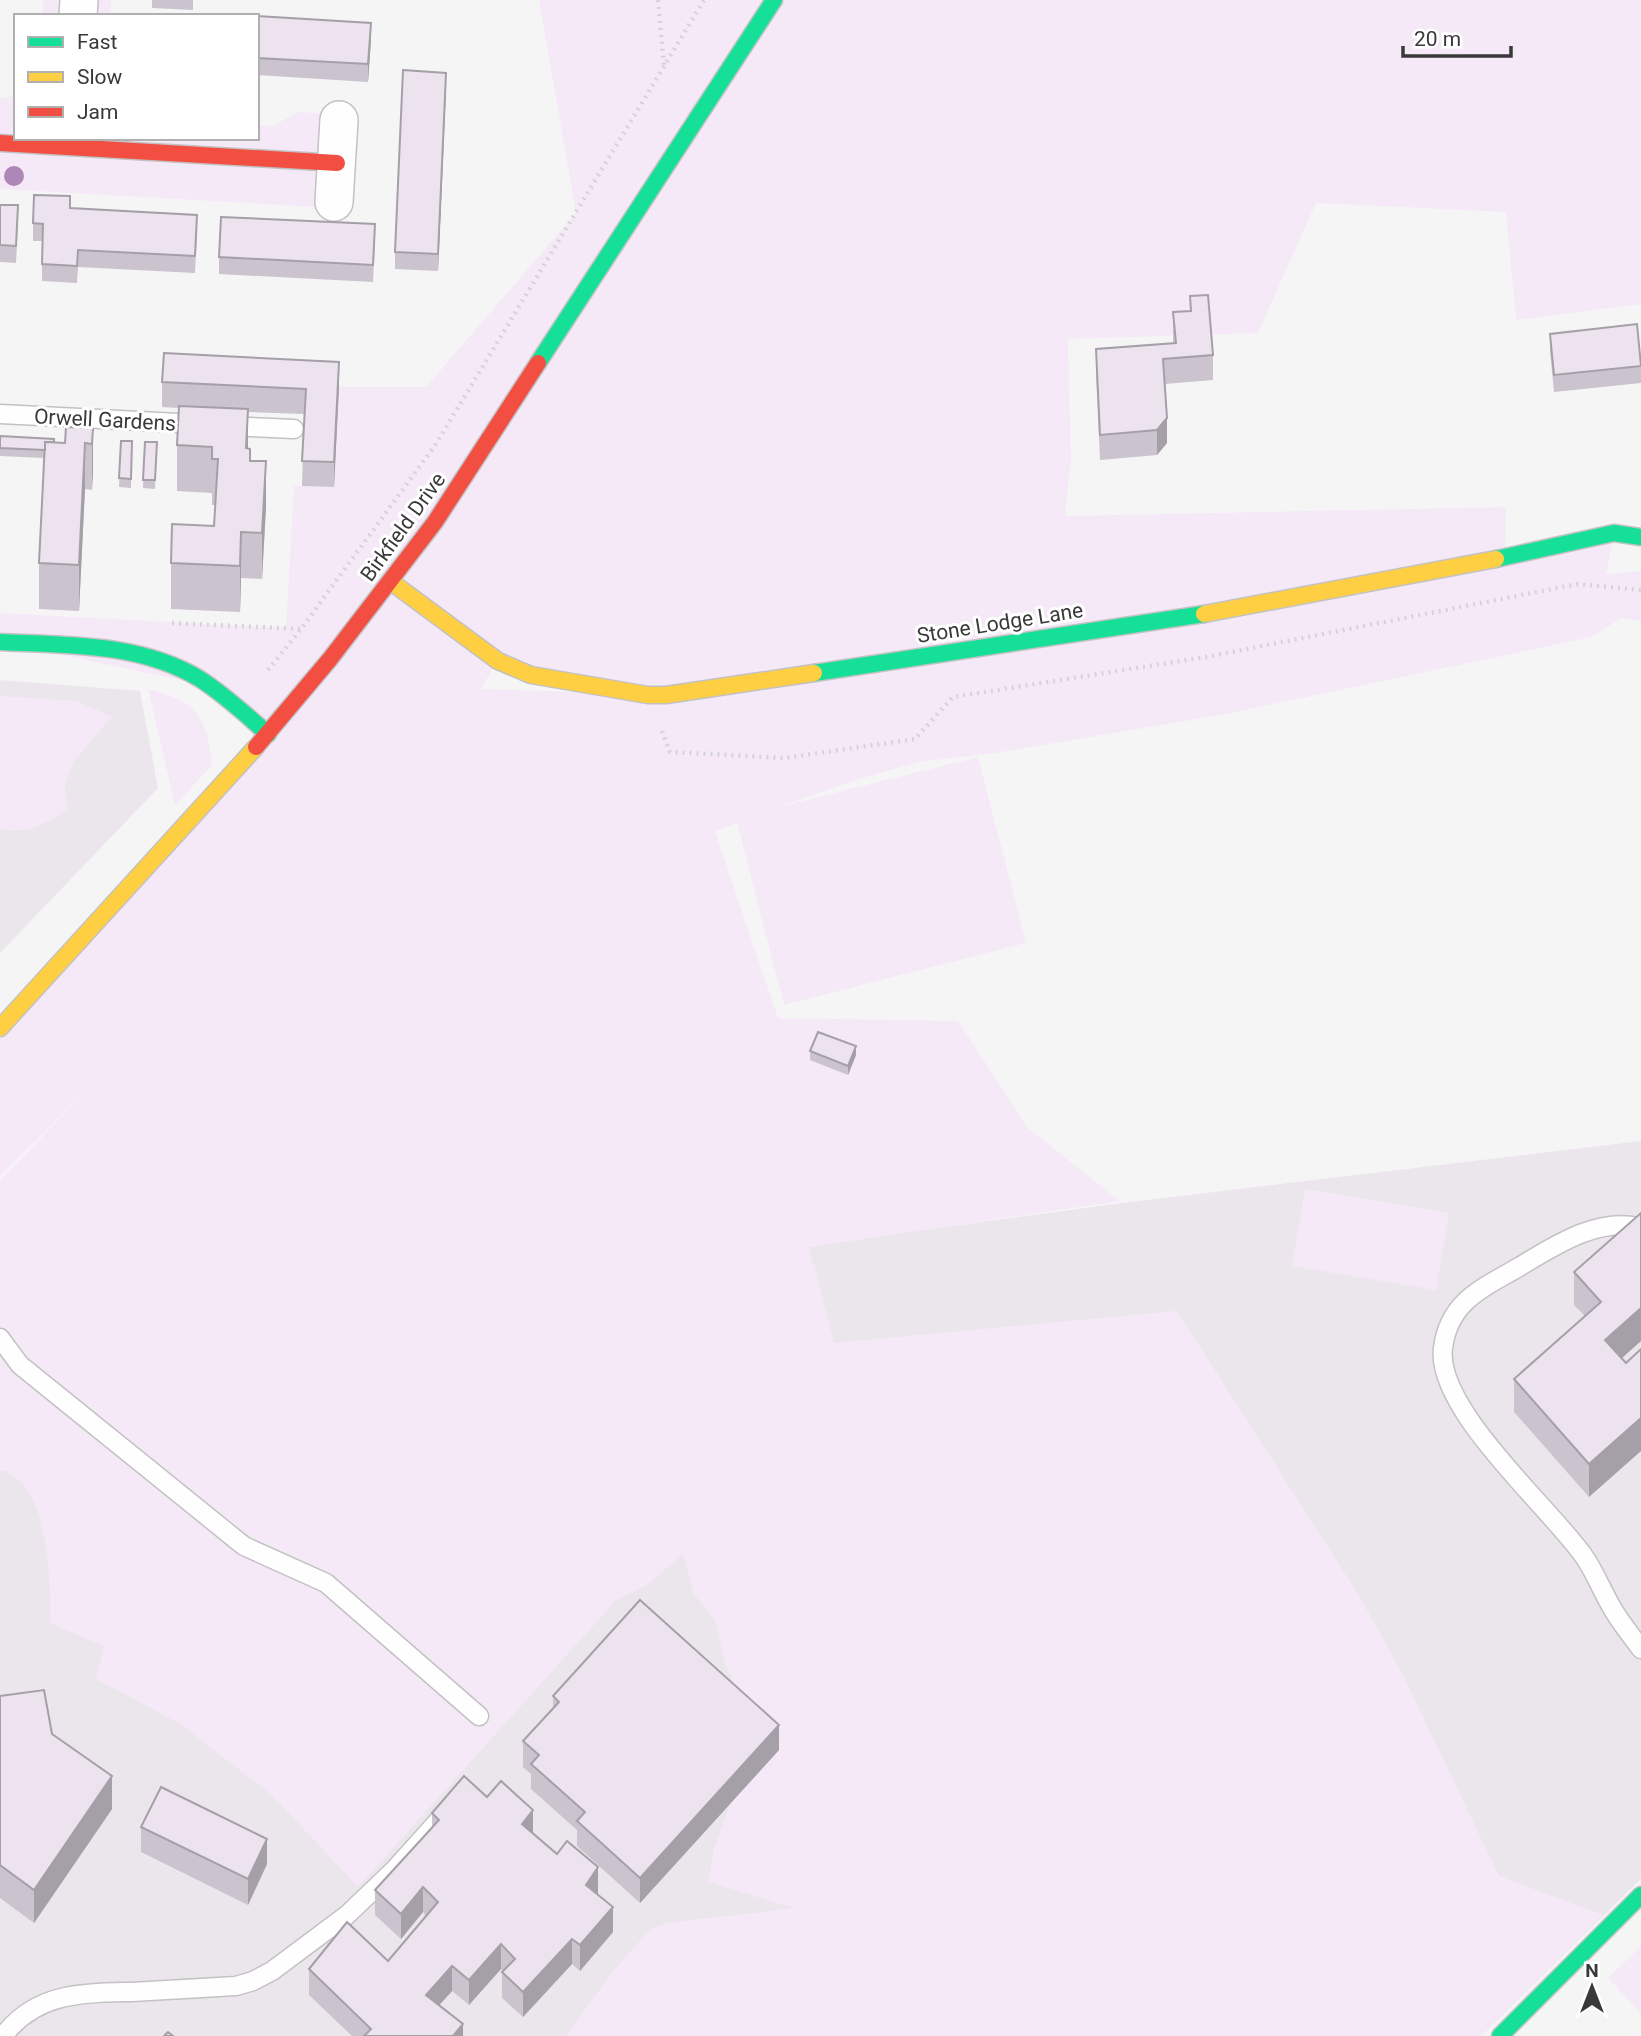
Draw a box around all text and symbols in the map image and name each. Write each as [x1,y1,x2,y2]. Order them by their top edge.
legend [14,14,259,140]
scale bar [1403,14,1512,58]
text: 20 m [1414,27,1461,51]
text: Fast [77,30,118,54]
text: Slow [77,65,123,89]
text: Jam [77,100,118,124]
street label: Orwell Gardens [33,404,177,436]
street label: Birkfield Drive [356,468,450,586]
street label: Stone Lodge Lane [915,598,1085,648]
north arrow [1557,1952,1627,2022]
text: N [1585,1959,1599,1982]

